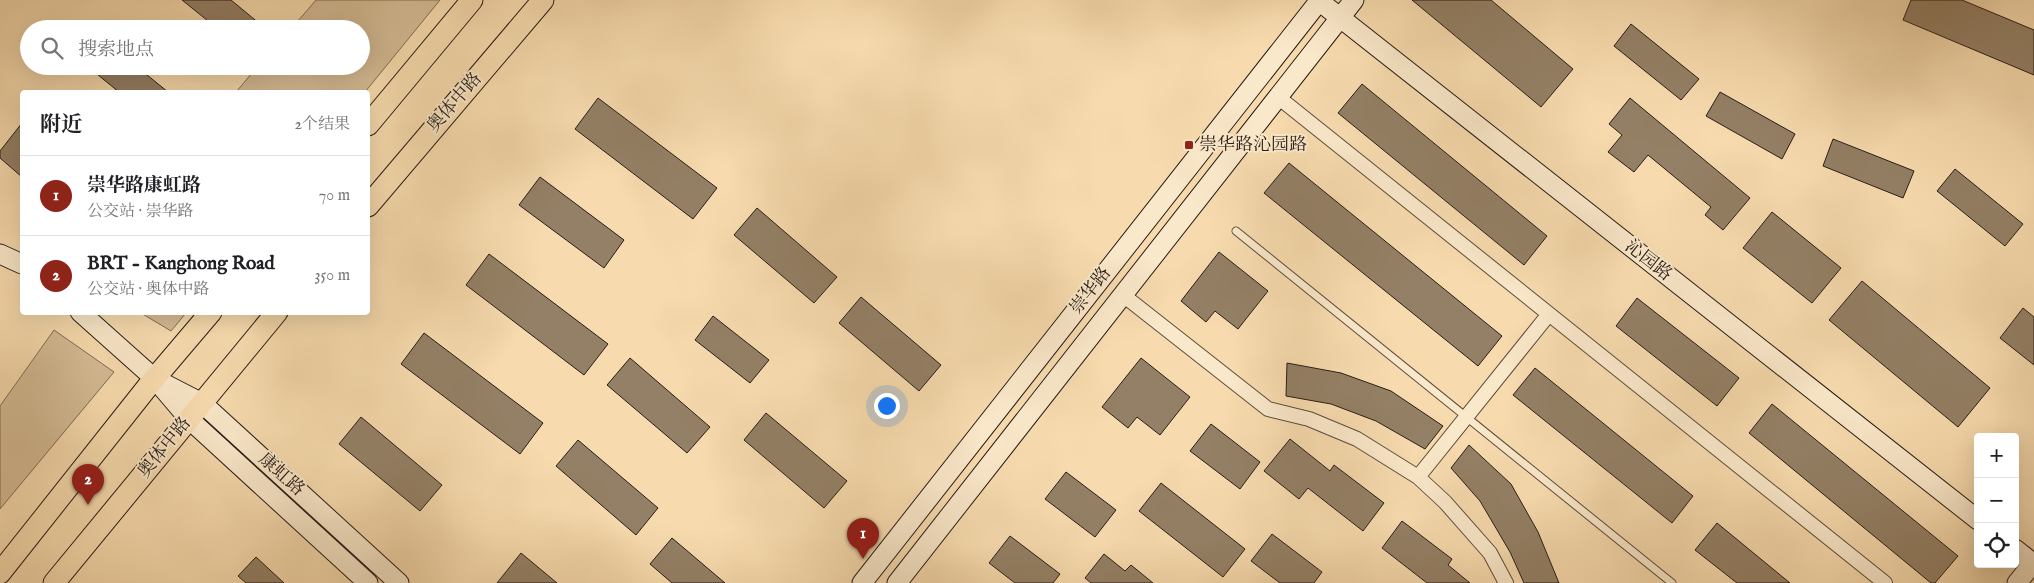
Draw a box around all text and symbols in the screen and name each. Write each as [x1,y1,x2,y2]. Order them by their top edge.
search box [20,20,370,75]
icon: search [38,34,66,62]
text: 搜索地点 [78,38,154,62]
street label: 奥体中路 [423,68,487,138]
text: 附近 [40,112,82,139]
text: 2个结果 [294,115,350,135]
place label: 崇华路沁园路 [1199,134,1307,157]
marker: 崇华路沁园路 [1183,139,1195,151]
text: 崇华路康虹路 [87,174,201,198]
text: 1 [53,186,59,206]
text: 70 m [319,186,350,206]
text: 公交站 · 崇华路 [87,202,194,222]
street label: 沁园路 [1620,235,1676,287]
text: BRT - Kanghong Road [87,252,275,276]
street label: 崇华路 [1065,263,1117,319]
text: 2 [52,266,60,286]
text: 350 m [315,266,350,286]
text: 公交站 · 奥体中路 [87,280,210,300]
your location [874,393,900,419]
street label: 奥体中路 [133,413,197,483]
map controls [1974,433,2019,568]
button: + [1974,433,2019,478]
street label: 康虹路 [253,448,309,502]
pin: 2 [72,464,104,505]
button: − [1974,478,2019,523]
pin: 1 [847,518,879,559]
button: locate [1974,523,2019,568]

